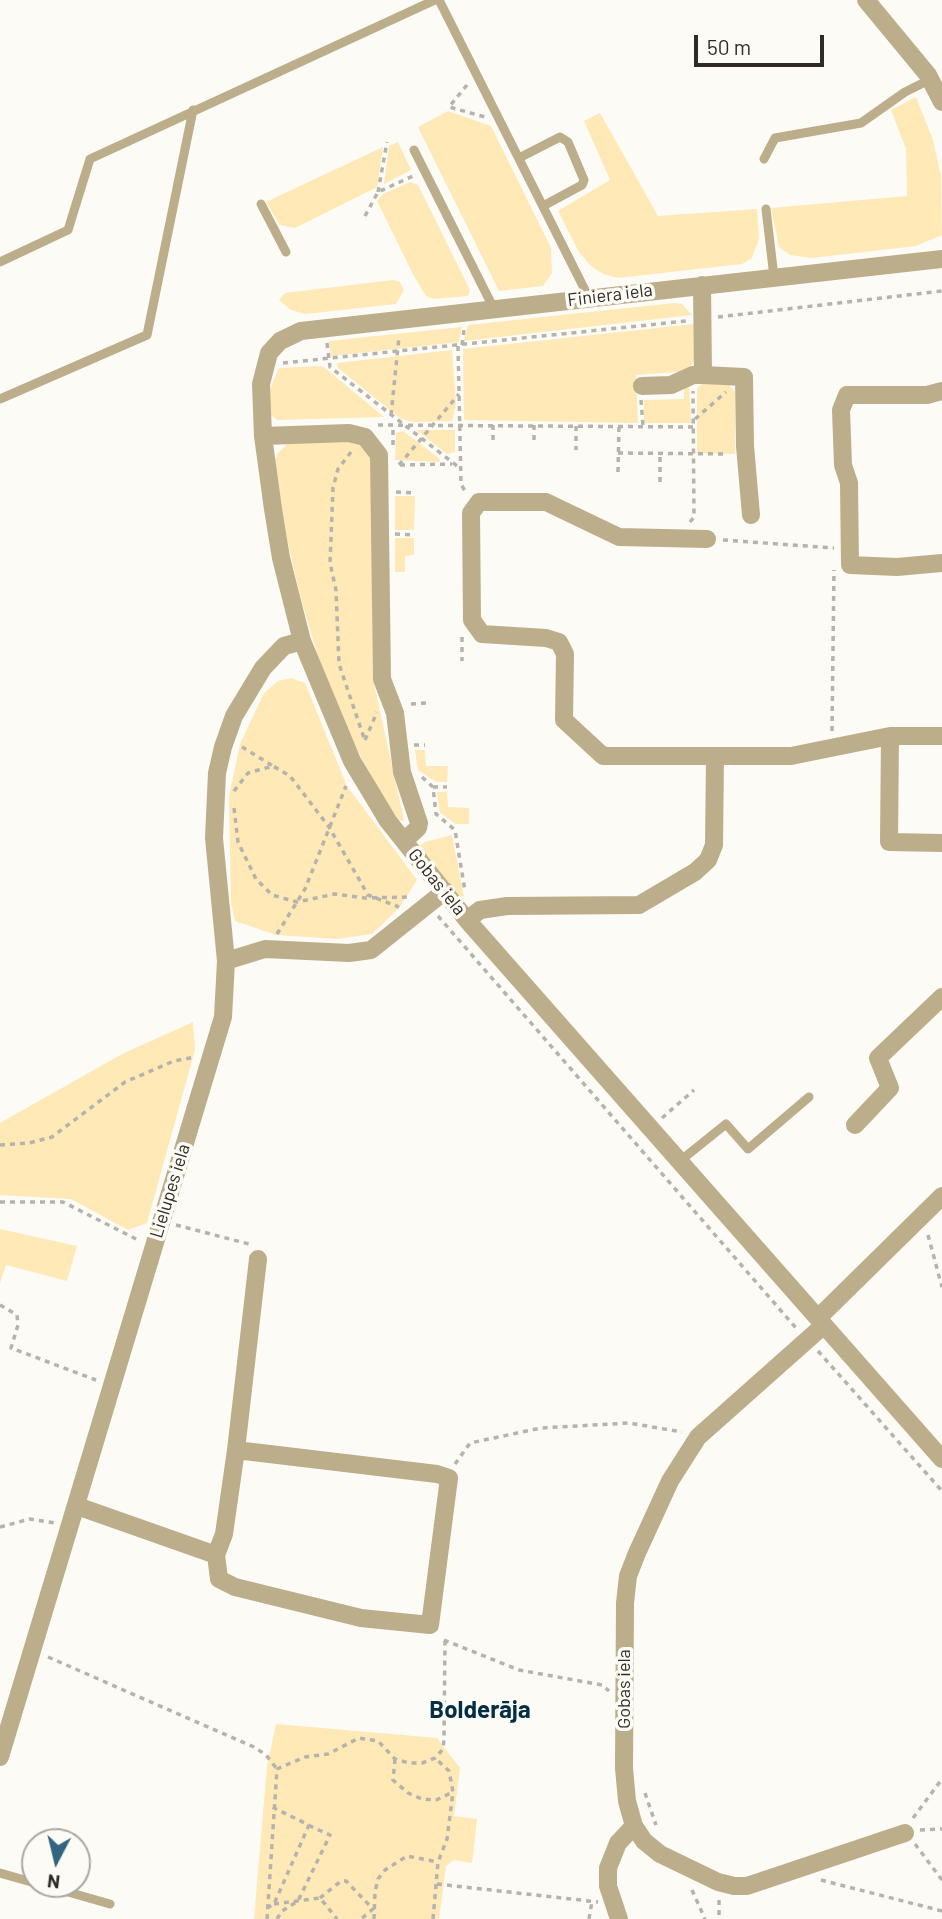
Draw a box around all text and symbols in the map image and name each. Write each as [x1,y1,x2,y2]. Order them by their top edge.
scale bar [697,21,827,65]
text: 50 m [707,34,751,59]
street label: Finiera iela [566,279,654,311]
street label: Gobas iela [404,844,470,920]
street label: Lielupes iela [145,1141,195,1241]
street label: Gobas iela [613,1649,635,1729]
district label: Bolderāja [429,1696,531,1724]
north arrow [21,1828,91,1898]
text: N [46,1870,61,1895]

